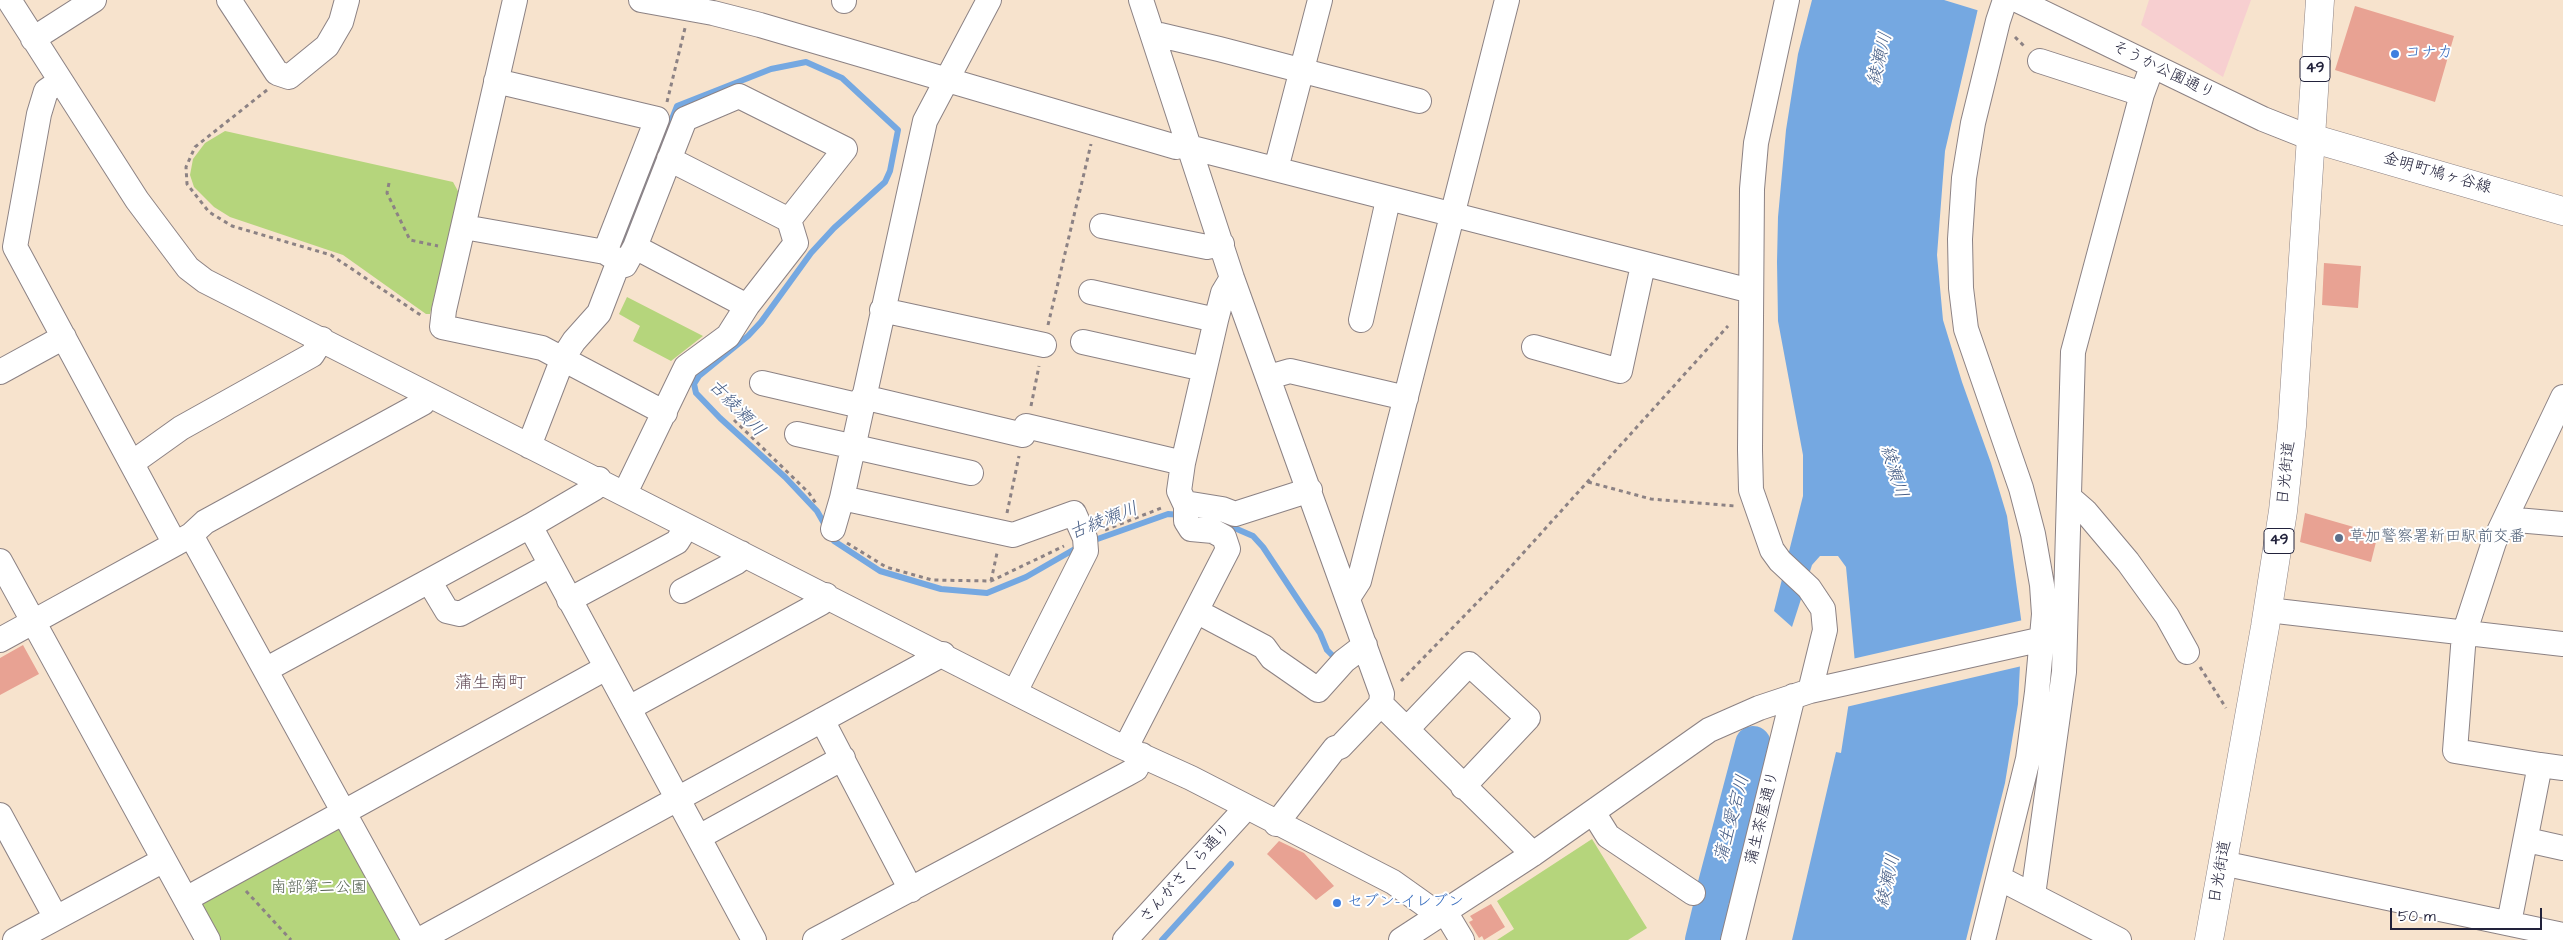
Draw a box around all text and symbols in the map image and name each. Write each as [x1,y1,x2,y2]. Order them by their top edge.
water label: 綾瀬川 [1864,30,1898,88]
street label: そうか公園通り [2108,38,2218,104]
place label: コナカ [2405,44,2453,64]
marker: コナカ [2389,48,2401,60]
road number: 49 [2300,56,2330,82]
street label: 金明町鳩ヶ谷線 [2381,149,2493,199]
water label: 古綾瀬川 [703,376,769,442]
street label: 日光街道 [2274,440,2300,506]
water label: 綾瀬川 [1875,443,1911,501]
water label: 古綾瀬川 [1067,499,1141,545]
road number: 49 [2264,528,2294,554]
place label: 草加警察署新田駅前交番 [2349,528,2525,548]
marker: 草加警察署新田駅前交番 [2333,532,2345,544]
district label: 蒲生南町 [454,673,526,695]
street label: 蒲生茶屋通り [1742,769,1784,867]
water label: 蒲生愛宕川 [1711,773,1755,865]
street label: さんがさくら通り [1136,820,1236,928]
street label: 日光街道 [2206,839,2236,905]
water label: 綾瀬川 [1872,852,1906,910]
park label: 南部第二公園 [271,879,367,899]
place label: セブン-イレブン [1347,893,1464,913]
marker: セブン-イレブン [1331,897,1343,909]
scale bar [2393,898,2546,930]
text: 50 m [2398,906,2436,927]

